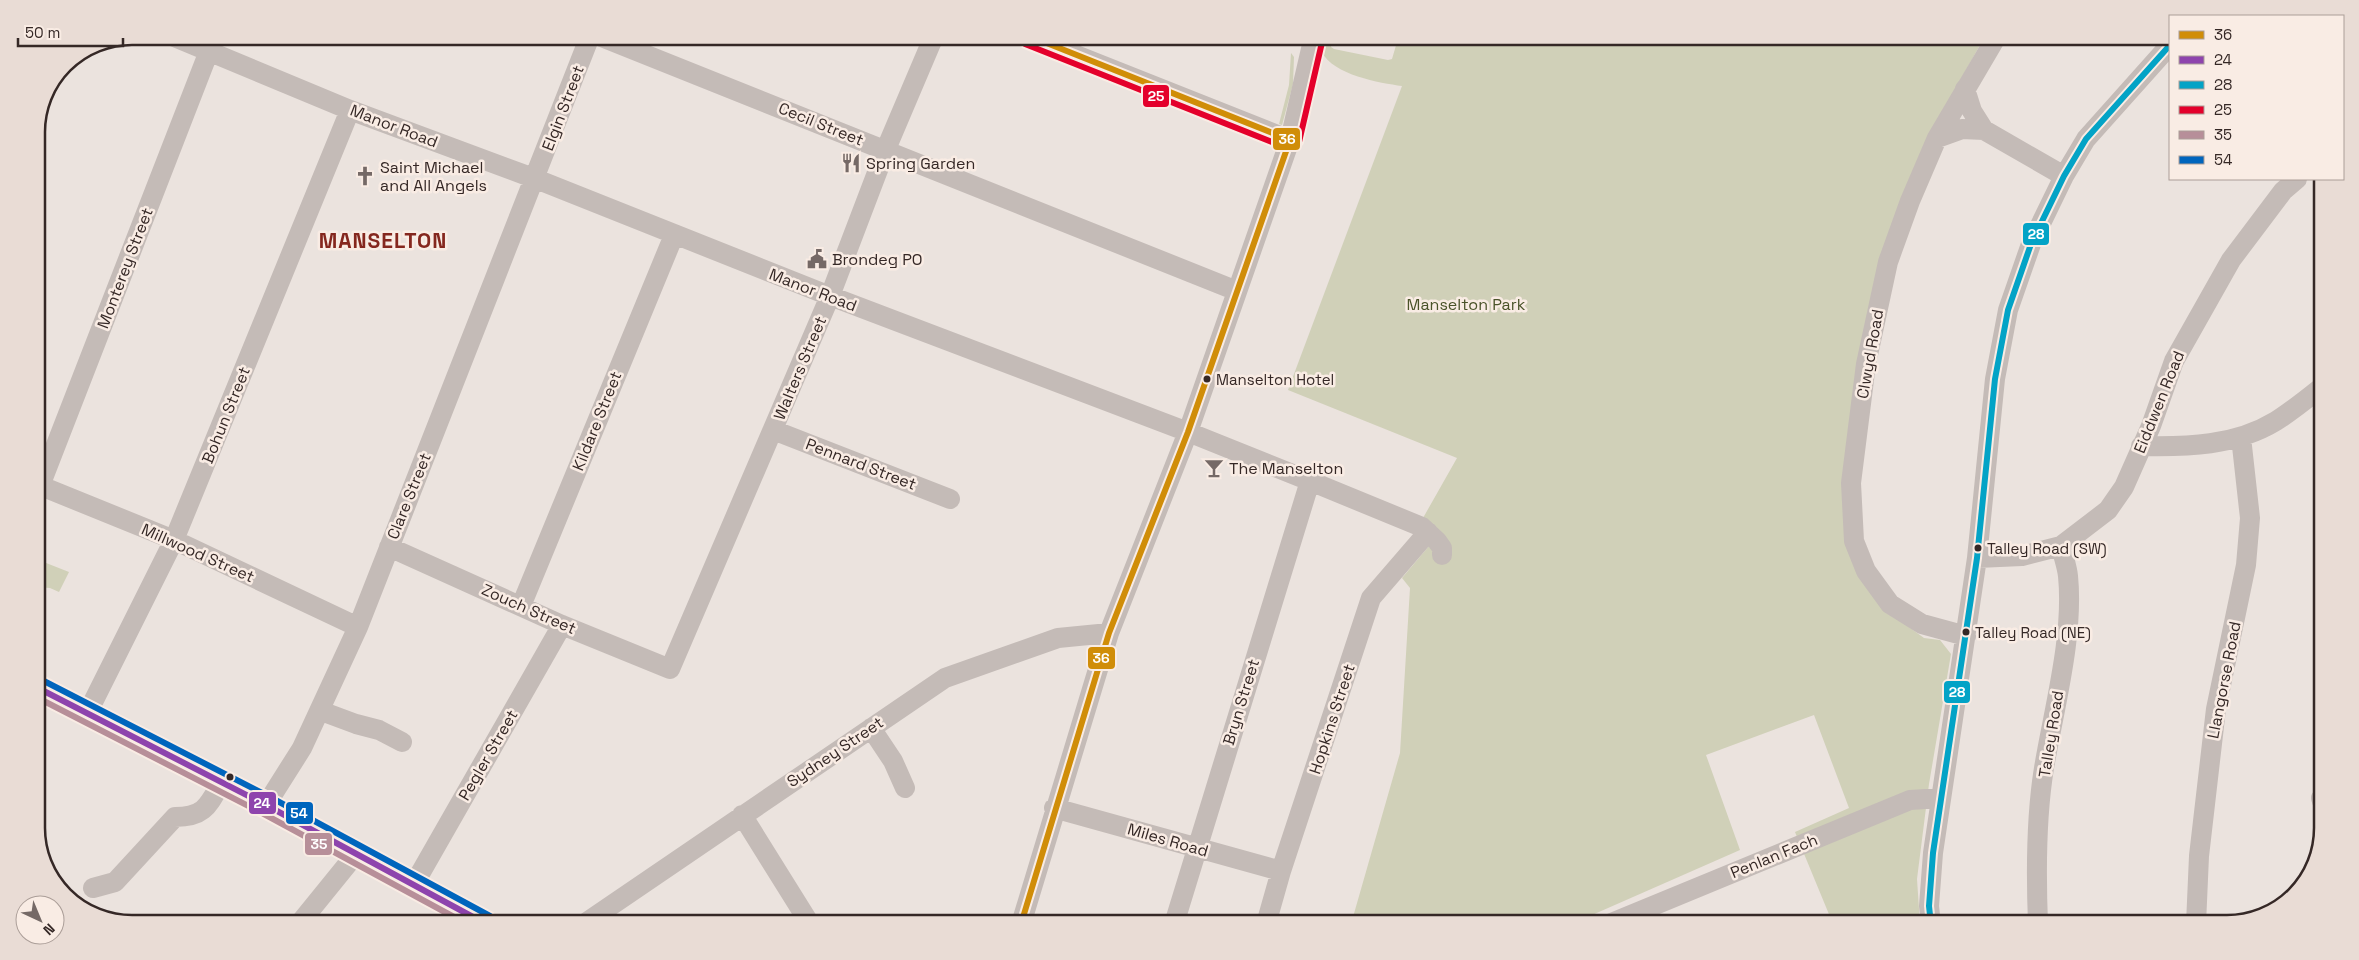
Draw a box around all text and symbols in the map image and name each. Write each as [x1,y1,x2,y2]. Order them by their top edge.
scale bar [18,15,122,47]
legend [2169,15,2344,180]
text: 50 m [25,23,60,42]
text: 36 [2214,25,2232,44]
text: 24 [2214,50,2232,69]
street label: Elgin Street [537,62,589,154]
text: 28 [2214,75,2232,94]
line badge: 25 [1142,84,1170,108]
text: 25 [1148,87,1164,105]
street label: Cecil Street [775,97,867,151]
street label: Manor Road [347,100,441,152]
text: 25 [2214,100,2232,119]
text: 35 [2214,125,2232,144]
line badge: 36 [1272,127,1301,151]
text: 36 [1278,130,1296,148]
text: 54 [2214,150,2232,169]
restaurant icon: Spring Garden [840,152,862,174]
place label: Spring Garden [866,153,975,174]
place label: Saint Michael and All Angels [380,157,487,196]
church icon: Saint Michael and All Angels [354,165,376,187]
street label: Monterey Street [92,205,158,331]
line badge: 28 [2022,222,2050,246]
text: 28 [2028,225,2045,243]
district label: MANSELTON [319,227,447,254]
public building icon: Brondeg PO [806,248,828,270]
place label: Brondeg PO [832,249,923,270]
street label: Manor Road [766,264,860,316]
park label: Manselton Park [1407,294,1526,315]
street label: Clwyd Road [1852,308,1888,400]
street label: Walters Street [769,313,831,423]
street label: Eiddwen Road [2129,348,2189,456]
street label: Bohun Street [197,363,255,467]
street label: Kildare Street [568,368,626,474]
place label: Manselton Hotel [1216,370,1334,389]
marker: Manselton Hotel [1202,374,1212,384]
street label: Pennard Street [803,433,919,495]
street label: Clare Street [382,450,436,542]
bar icon: The Manselton [1203,457,1225,479]
place label: The Manselton [1229,458,1343,479]
street label: Millwood Street [138,519,258,587]
place label: Talley Road (SW) [1987,539,2107,559]
marker: Talley Road (SW) [1973,543,1983,553]
street label: Zouch Street [479,579,579,639]
street label: Llangorse Road [2202,620,2246,740]
place label: Talley Road (NE) [1975,623,2091,643]
marker: Talley Road (NE) [1961,627,1971,637]
line badge: 36 [1087,646,1116,670]
text: 36 [1092,649,1110,667]
street label: Bryn Street [1218,656,1264,748]
street label: Hopkins Street [1304,661,1360,777]
line badge: 28 [1943,680,1971,704]
text: 28 [1949,683,1966,701]
street label: Talley Road [2034,689,2068,779]
street label: Pegler Street [454,706,522,804]
street label: Sydney Street [783,712,887,792]
unlabelled marker [225,772,235,782]
line badge: 24 [248,791,277,815]
text: 24 [254,794,271,812]
line badge: 54 [285,801,314,825]
text: 54 [290,804,308,822]
street label: Miles Road [1125,818,1211,862]
street label: Penlan Fach [1727,829,1821,883]
line badge: 35 [304,832,333,856]
text: 35 [311,835,327,853]
north arrow [15,895,65,945]
text: N [39,920,59,939]

